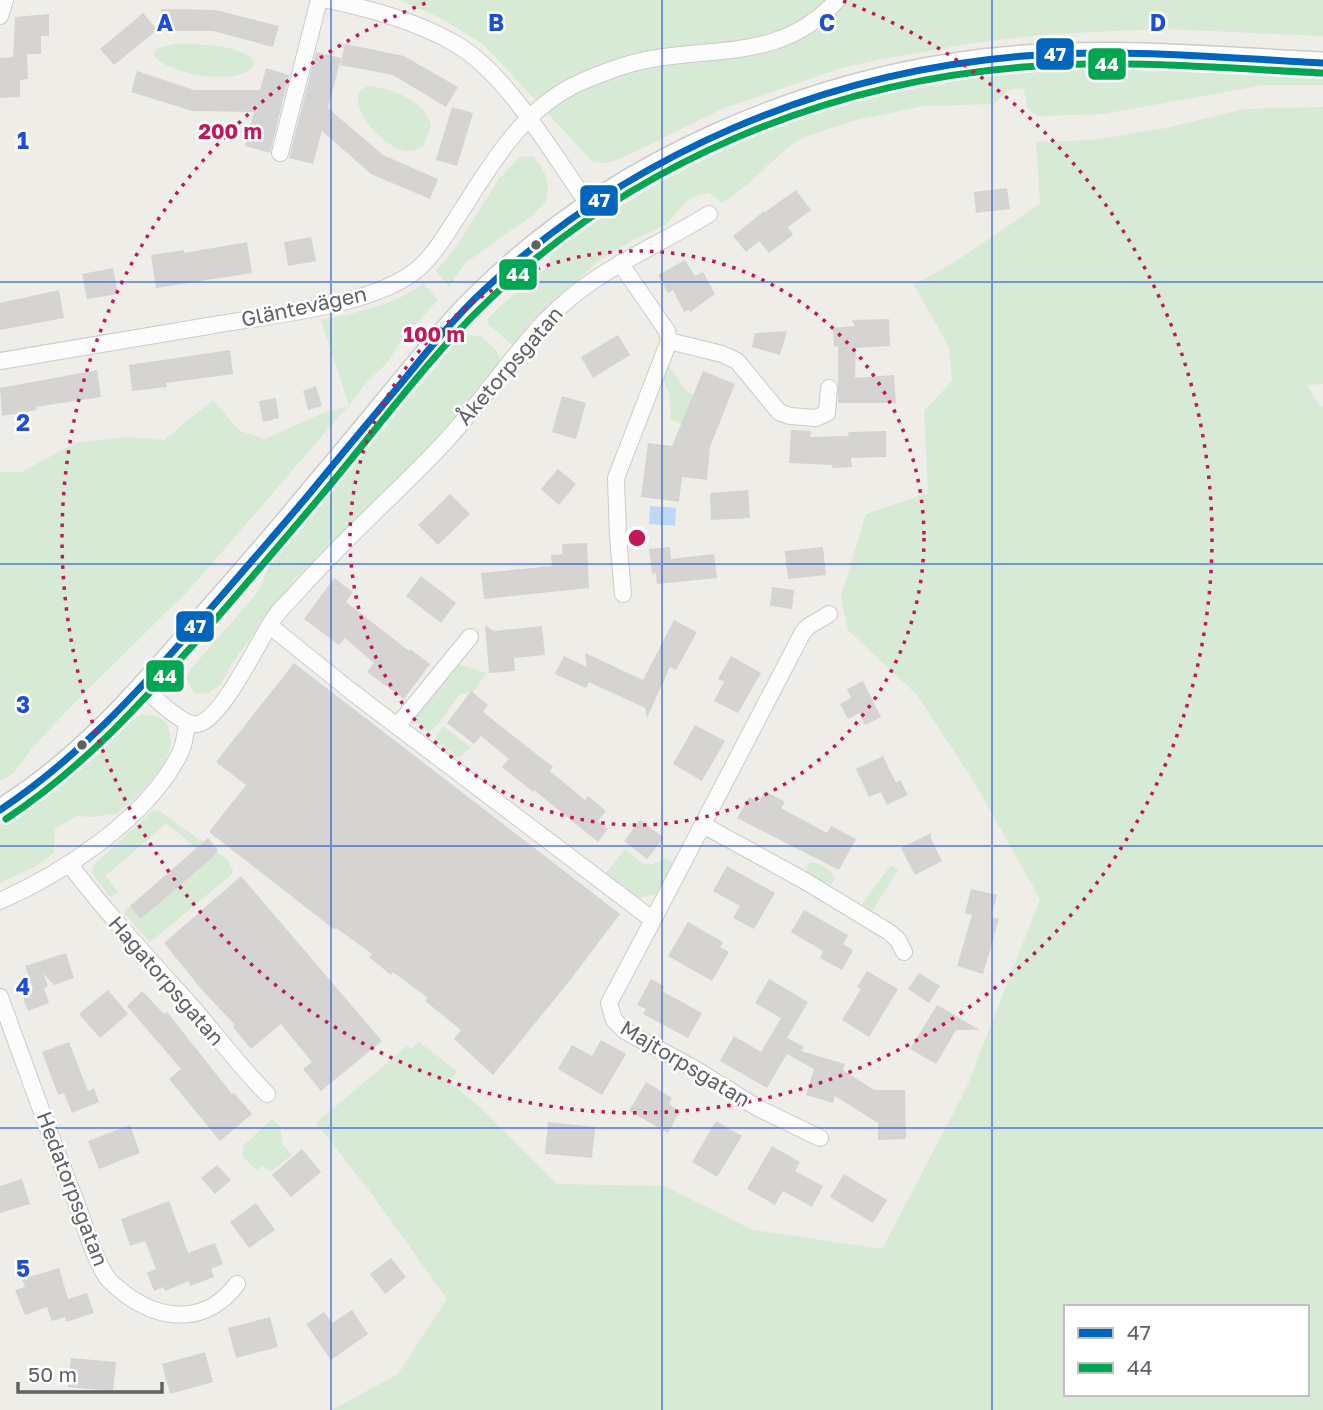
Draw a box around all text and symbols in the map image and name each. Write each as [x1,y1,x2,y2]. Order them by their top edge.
text: A [157,8,174,36]
text: B [488,8,504,36]
text: C [819,8,835,36]
text: D [1150,8,1166,36]
line badge: 47 [1035,37,1075,71]
text: 47 [1044,42,1066,65]
line badge: 44 [1087,47,1127,81]
text: 44 [1095,52,1119,75]
text: 200 m [198,118,262,144]
text: 1 [17,126,29,154]
line badge: 47 [579,184,619,217]
text: 47 [588,188,610,211]
unlabelled marker [529,238,543,252]
line badge: 44 [498,258,538,291]
text: 44 [506,262,530,285]
street label: Gläntevägen [239,280,369,332]
street label: Åketorpsgatan [451,301,568,430]
text: 100 m [403,321,465,347]
text: 2 [16,408,30,436]
centre of rings [625,526,649,550]
line badge: 47 [175,610,215,643]
text: 47 [184,614,206,637]
line badge: 44 [145,659,185,693]
text: 44 [153,664,177,687]
text: 3 [16,690,30,718]
unlabelled marker [75,738,89,752]
street label: Hagatorpsgatan [103,910,230,1051]
text: 4 [16,972,30,1000]
street label: Majtorpsgatan [616,1014,755,1112]
street label: Hedatorpsgatan [31,1108,114,1270]
text: 5 [16,1254,30,1282]
legend [1064,1305,1309,1396]
text: 47 [1127,1319,1151,1345]
scale bar [18,1350,161,1394]
text: 44 [1127,1354,1153,1380]
text: 50 m [28,1361,77,1387]

